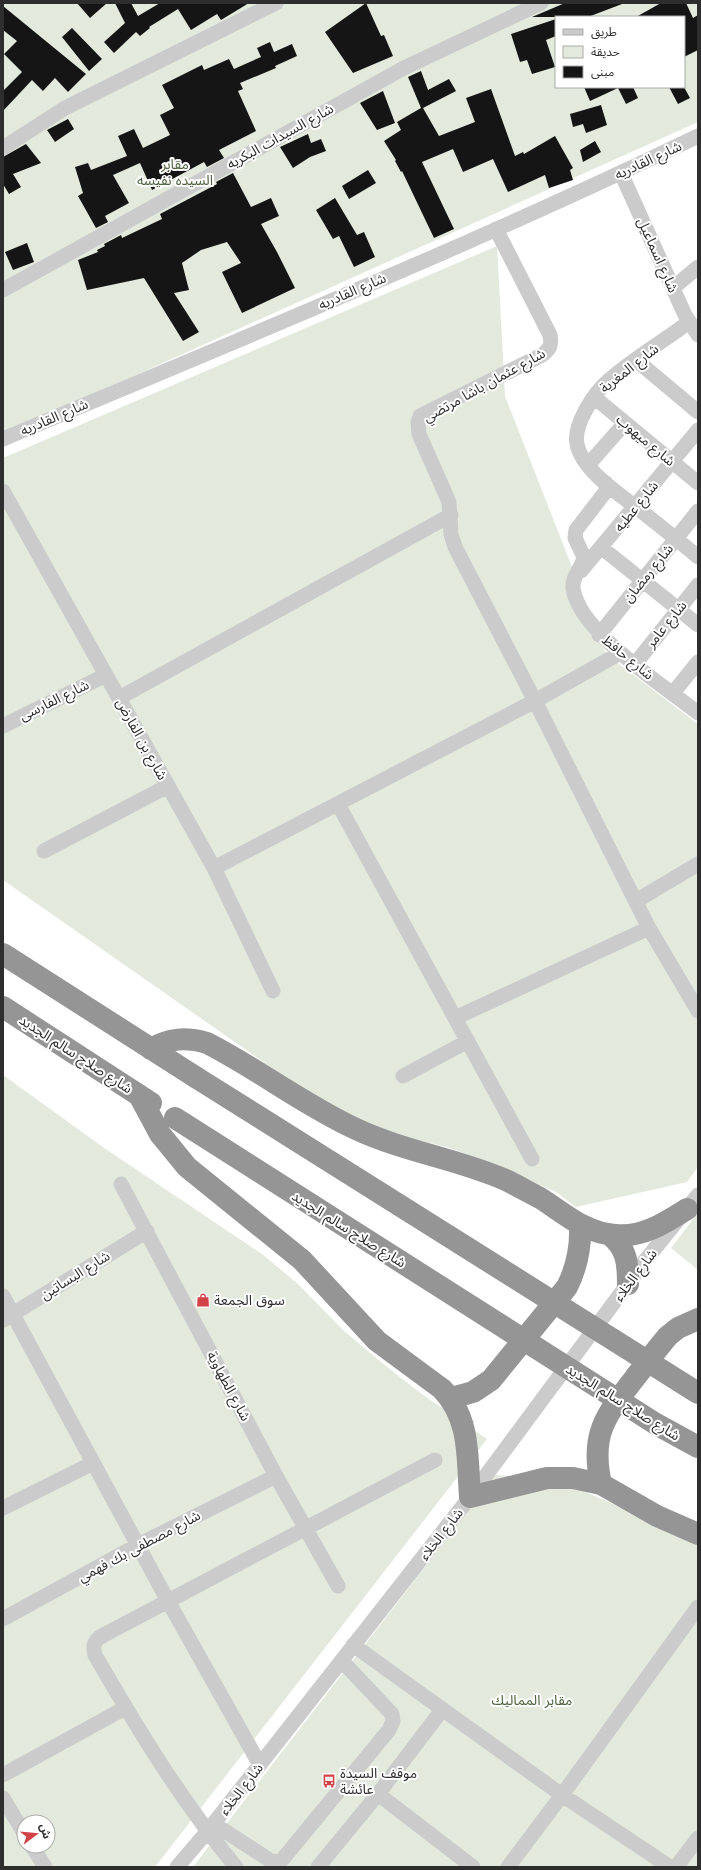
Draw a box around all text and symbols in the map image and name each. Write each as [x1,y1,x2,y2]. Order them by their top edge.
legend [555,16,685,88]
text: طريق [591,23,617,41]
text: حديقة [591,43,620,61]
text: مبنى [591,63,614,81]
street label: شارع السيدات البكريه [223,98,338,175]
street label: شارع القادريه [611,136,685,185]
park label: مقابر السيده نفيسه [137,154,213,190]
street label: شارع اسماعيل [632,214,684,296]
street label: شارع القادريه [315,268,389,315]
street label: شارع المغرية [595,339,663,398]
street label: شارع عثمان باشا مرتضي [419,343,549,428]
street label: شارع القادريه [17,394,91,441]
street label: شارع ميهوب [611,409,680,471]
street label: شارع عطيه [609,476,664,536]
street label: شارع رمضان [618,539,679,607]
street label: شارع عامر [640,596,692,653]
street label: شارع حافظ [597,630,658,685]
street label: شارع الفارسى [16,674,93,726]
street label: شارع بن الفارض [110,695,173,784]
street label: شارع صلاح سالم الجديد [15,1010,137,1099]
street label: شارع صلاح سالم الجديد [287,1186,410,1273]
street label: شارع الخلاء [608,1244,662,1306]
street label: شارع البساتين [36,1246,114,1305]
place label: سوق الجمعة [214,1290,285,1310]
shop icon: سوق الجمعة [195,1292,211,1308]
street label: شارع الطهاوية [201,1347,256,1425]
street label: شارع صلاح سالم الجديد [561,1359,684,1446]
street label: شارع الخلاء [414,1504,469,1565]
street label: شارع مصطفى بك فهمي [74,1505,204,1588]
park label: مقابر المماليك [492,1690,572,1710]
street label: شارع الخلاء [214,1759,269,1820]
place label: موقف السيدة عائشة [340,1763,417,1799]
bus stop icon: موقف السيدة عائشة [321,1773,337,1789]
north arrow [16,1814,56,1854]
text: ش [36,1822,55,1841]

